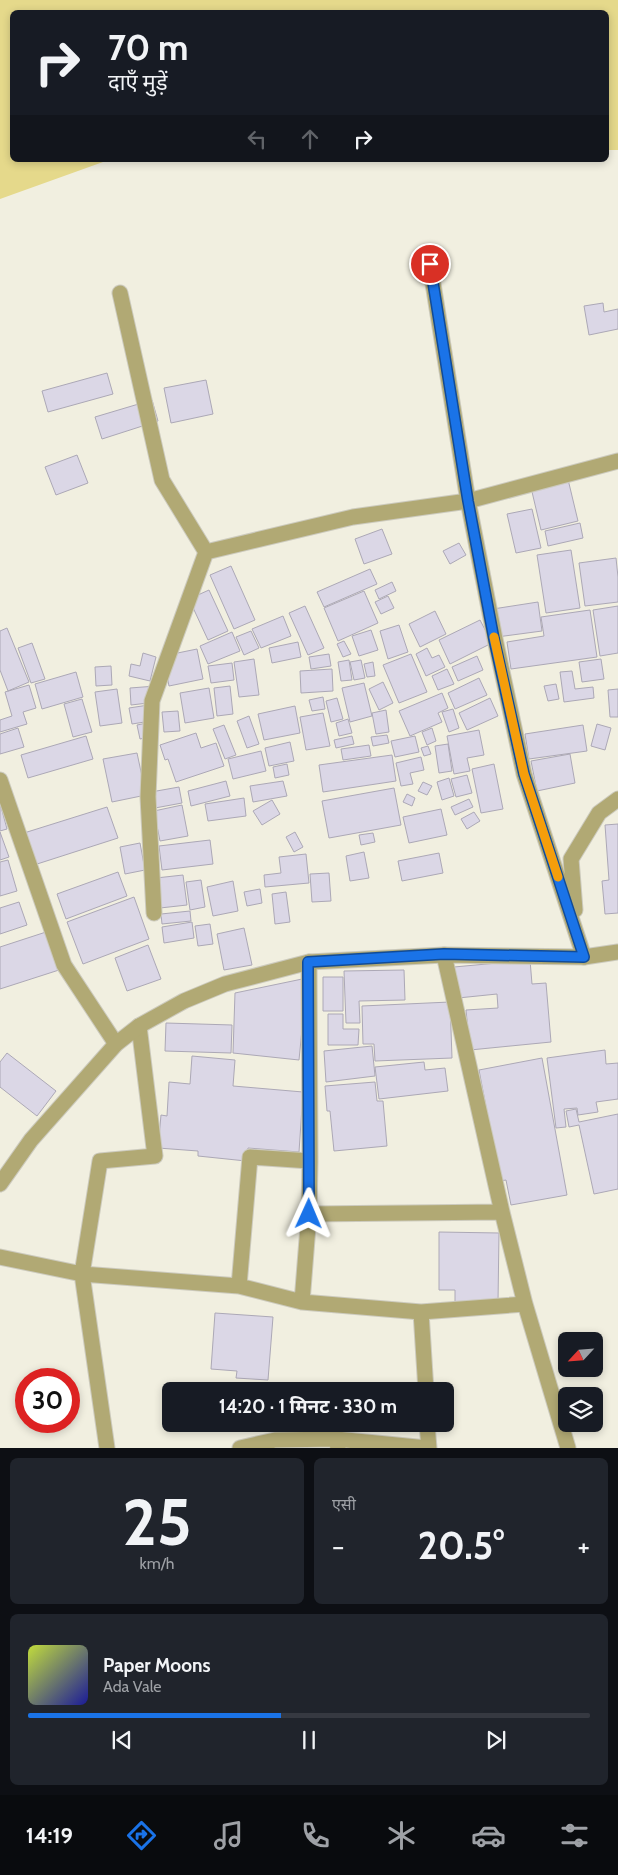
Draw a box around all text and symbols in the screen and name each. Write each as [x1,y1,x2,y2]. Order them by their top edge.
text: 70 m [108,26,189,69]
icon: right [25,30,90,95]
text: दाएँ मुड़ें [108,69,167,96]
icon: left [243,125,271,153]
icon: ahead [296,125,324,153]
icon: right [349,125,377,153]
pin [409,243,451,285]
icon: arrive [416,250,444,278]
position arrow [282,1187,334,1239]
north arrow [558,1332,602,1378]
map controls [558,1332,603,1432]
speed limit sign: 30 [15,1368,80,1433]
button: layers [558,1387,603,1432]
text: 14:20 · 1 मिनट · 330 m [219,1395,397,1418]
text: 25 [122,1482,192,1561]
text: एसी [332,1495,356,1514]
text: 20.5° [418,1522,504,1569]
text: − [332,1529,344,1563]
text: + [578,1529,590,1563]
text: km/h [139,1554,175,1573]
text: Paper Moons [103,1654,211,1677]
text: Ada Vale [103,1677,162,1696]
icon: previous [108,1726,136,1754]
icon: pause [295,1726,323,1754]
icon: next [482,1726,510,1754]
icon: directions [124,1818,159,1853]
icon: music [211,1818,246,1853]
icon: phone [298,1818,333,1853]
icon: climate [384,1818,419,1853]
icon: car [471,1818,506,1853]
icon: filters [557,1818,592,1853]
text: 14:19 [26,1822,73,1849]

